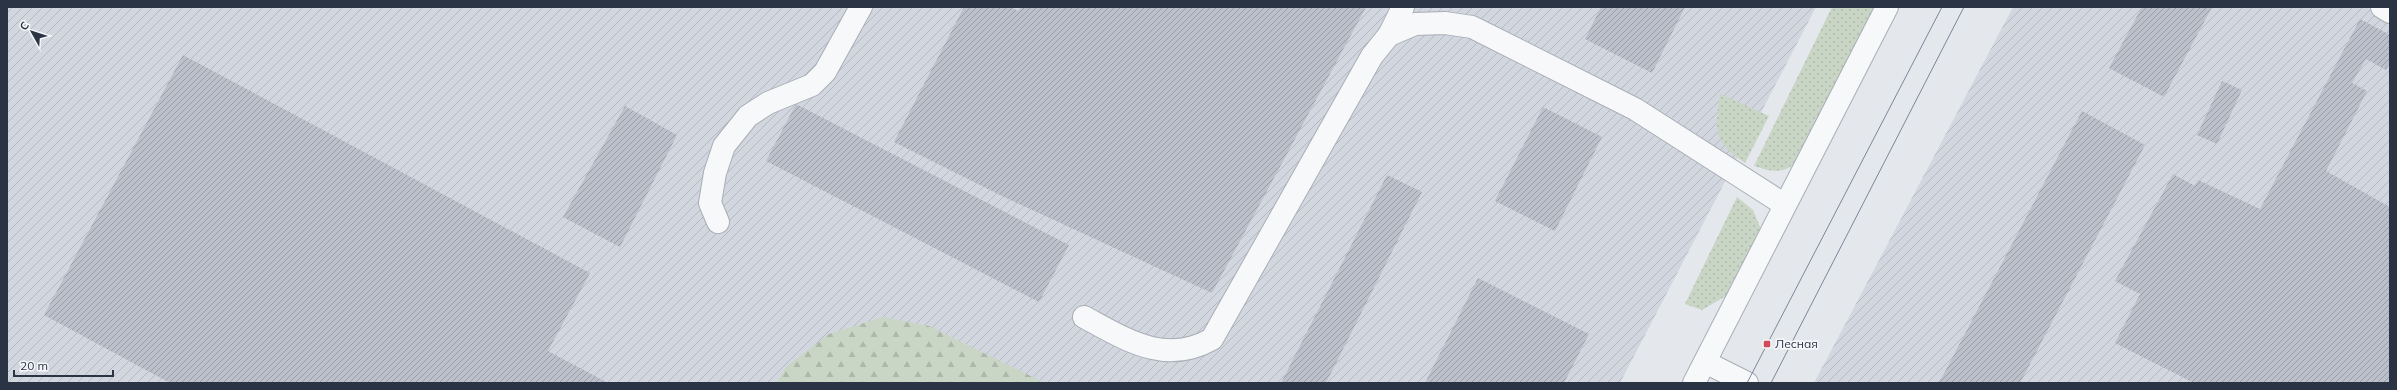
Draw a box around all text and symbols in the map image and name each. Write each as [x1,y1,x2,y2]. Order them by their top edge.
north arrow [12,12,52,52]
text: С [16,18,32,33]
place label: Лесная [1775,336,1818,351]
marker: Лесная [1762,339,1772,349]
scale bar [14,352,113,378]
text: 20 m [20,358,48,373]

